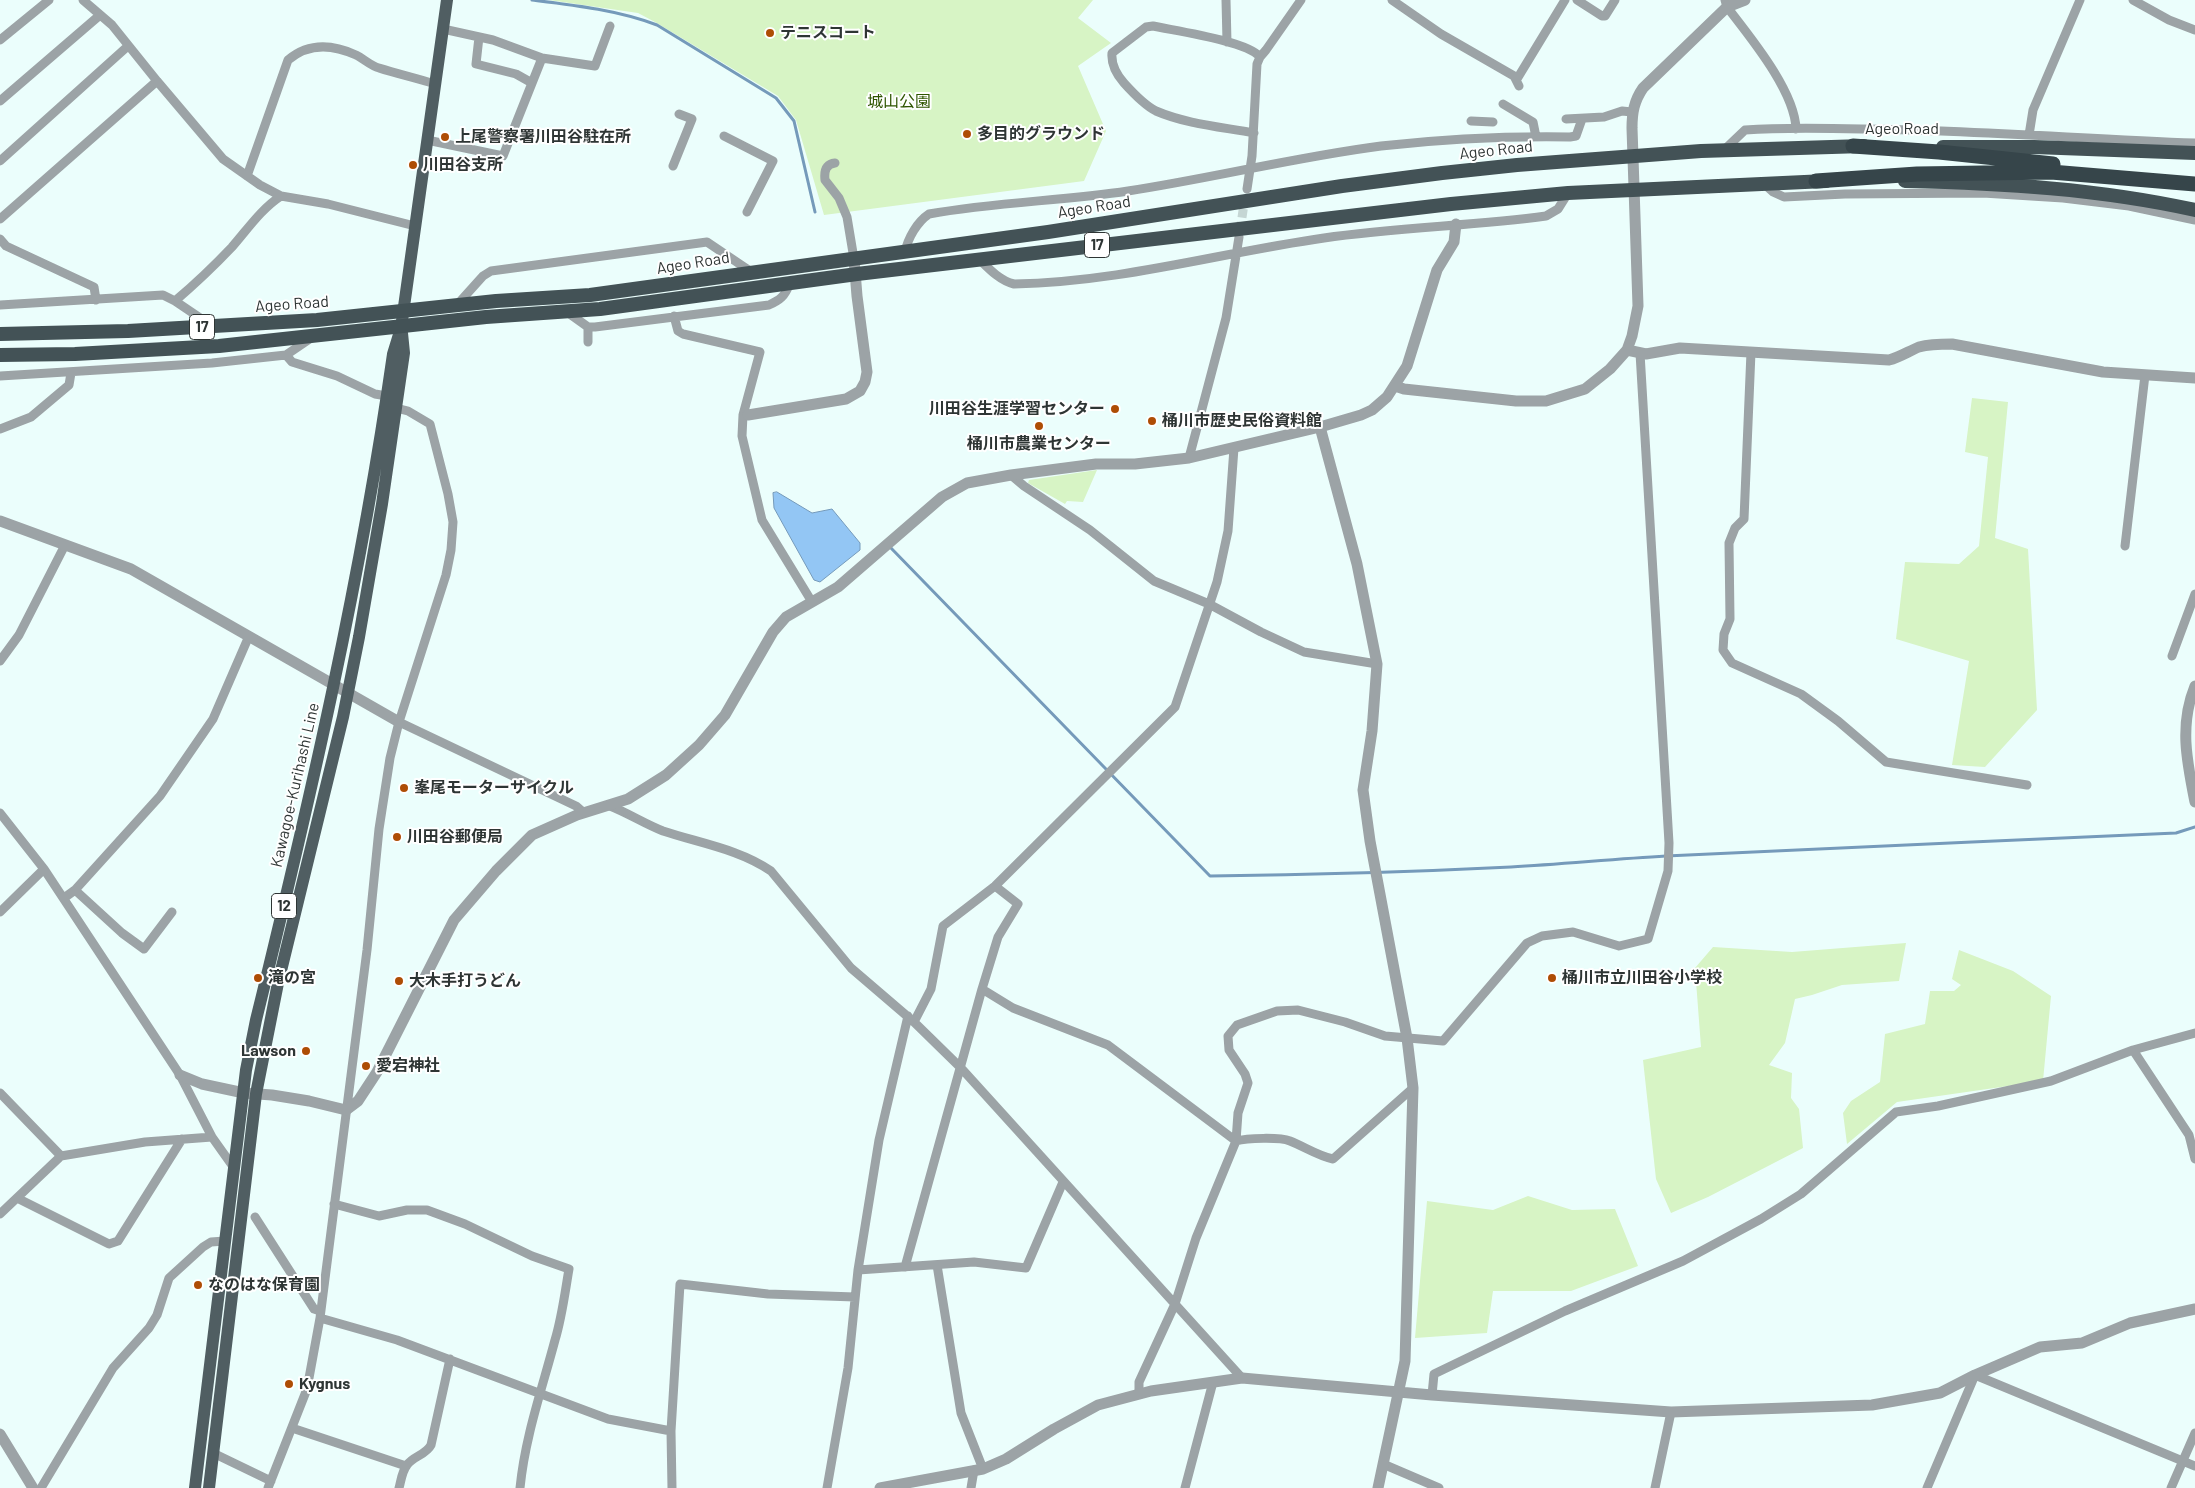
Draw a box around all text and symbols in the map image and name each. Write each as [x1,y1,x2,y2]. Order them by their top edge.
place label: テニスコート [780,23,876,43]
marker: テニスコート [764,27,776,39]
park label: 城山公園 [867,92,931,112]
street label: Ageo Road [1865,119,1939,139]
place label: 多目的グラウンド [977,124,1105,144]
place label: 上尾警察署川田谷駐在所 [455,127,631,147]
marker: 多目的グラウンド [961,128,973,140]
marker: 上尾警察署川田谷駐在所 [439,131,451,143]
street label: Ageo Road [1458,137,1534,163]
place label: 川田谷支所 [423,155,503,175]
marker: 川田谷支所 [407,159,419,171]
street label: Ageo Road [1056,192,1132,222]
road number: 17 [1084,232,1110,258]
street label: Ageo Road [655,248,731,278]
street label: Ageo Road [255,292,329,316]
road number: 17 [190,314,214,340]
place label: 川田谷生涯学習センター [929,399,1105,419]
marker: 川田谷生涯学習センター [1109,403,1121,415]
place label: 桶川市歴史民俗資料館 [1162,411,1322,431]
marker: 桶川市歴史民俗資料館 [1146,415,1158,427]
marker: 桶川市農業センター [1033,420,1045,432]
place label: 桶川市農業センター [967,434,1111,454]
street label: Kawagoe-Kurihashi Line [267,701,323,869]
place label: 峯尾モーターサイクル [414,778,574,798]
marker: 峯尾モーターサイクル [398,782,410,794]
place label: 川田谷郵便局 [407,827,503,847]
marker: 川田谷郵便局 [391,831,403,843]
road number: 12 [272,894,296,918]
place label: 滝の宮 [268,968,316,988]
place label: 桶川市立川田谷小学校 [1562,968,1722,988]
place label: 大木手打うどん [409,971,521,991]
marker: 滝の宮 [252,972,264,984]
marker: 桶川市立川田谷小学校 [1546,972,1558,984]
marker: 大木手打うどん [393,975,405,987]
place label: Lawson [241,1041,296,1061]
marker: Lawson [300,1045,312,1057]
place label: 愛宕神社 [376,1056,440,1076]
marker: 愛宕神社 [360,1060,372,1072]
place label: なのはな保育園 [208,1275,320,1295]
marker: なのはな保育園 [192,1279,204,1291]
place label: Kygnus [299,1374,350,1394]
marker: Kygnus [283,1378,295,1390]

